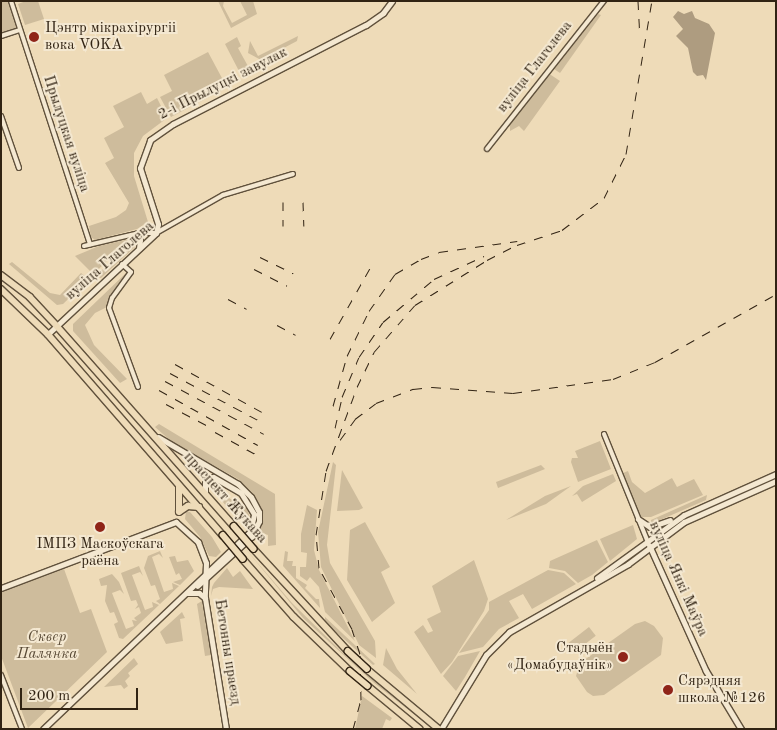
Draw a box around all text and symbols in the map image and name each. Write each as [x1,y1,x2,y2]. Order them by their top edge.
street label: вуліца Глаголева [494,18,576,116]
place label: Цэнтр мікрахірургіі вока VOKA [45,19,176,54]
marker: Цэнтр мікрахірургіі вока VOKA [27,30,41,44]
street label: 2-і Прылуцкі завулак [156,44,290,124]
street label: Прылуцкая вуліца [39,73,93,195]
street label: вуліца Глаголева [62,218,158,304]
street label: праспект Жукава [179,449,271,547]
street label: вуліца Янкі Маўра [645,519,711,639]
marker: ІМПЗ Маскоўскага раёна [94,521,106,533]
place label: ІМПЗ Маскоўскага раёна [36,535,164,570]
street label: Бетонны праезд [210,598,244,706]
park label: Сквер Палянка [17,628,77,663]
place label: Стадыён «Домабудаўнік» [507,639,613,674]
marker: Стадыён «Домабудаўнік» [617,651,629,663]
place label: Сярэдняя школа №126 [678,672,766,707]
scale bar [22,678,140,710]
marker: Сярэдняя школа №126 [662,684,674,696]
text: 200 m [28,689,70,704]

